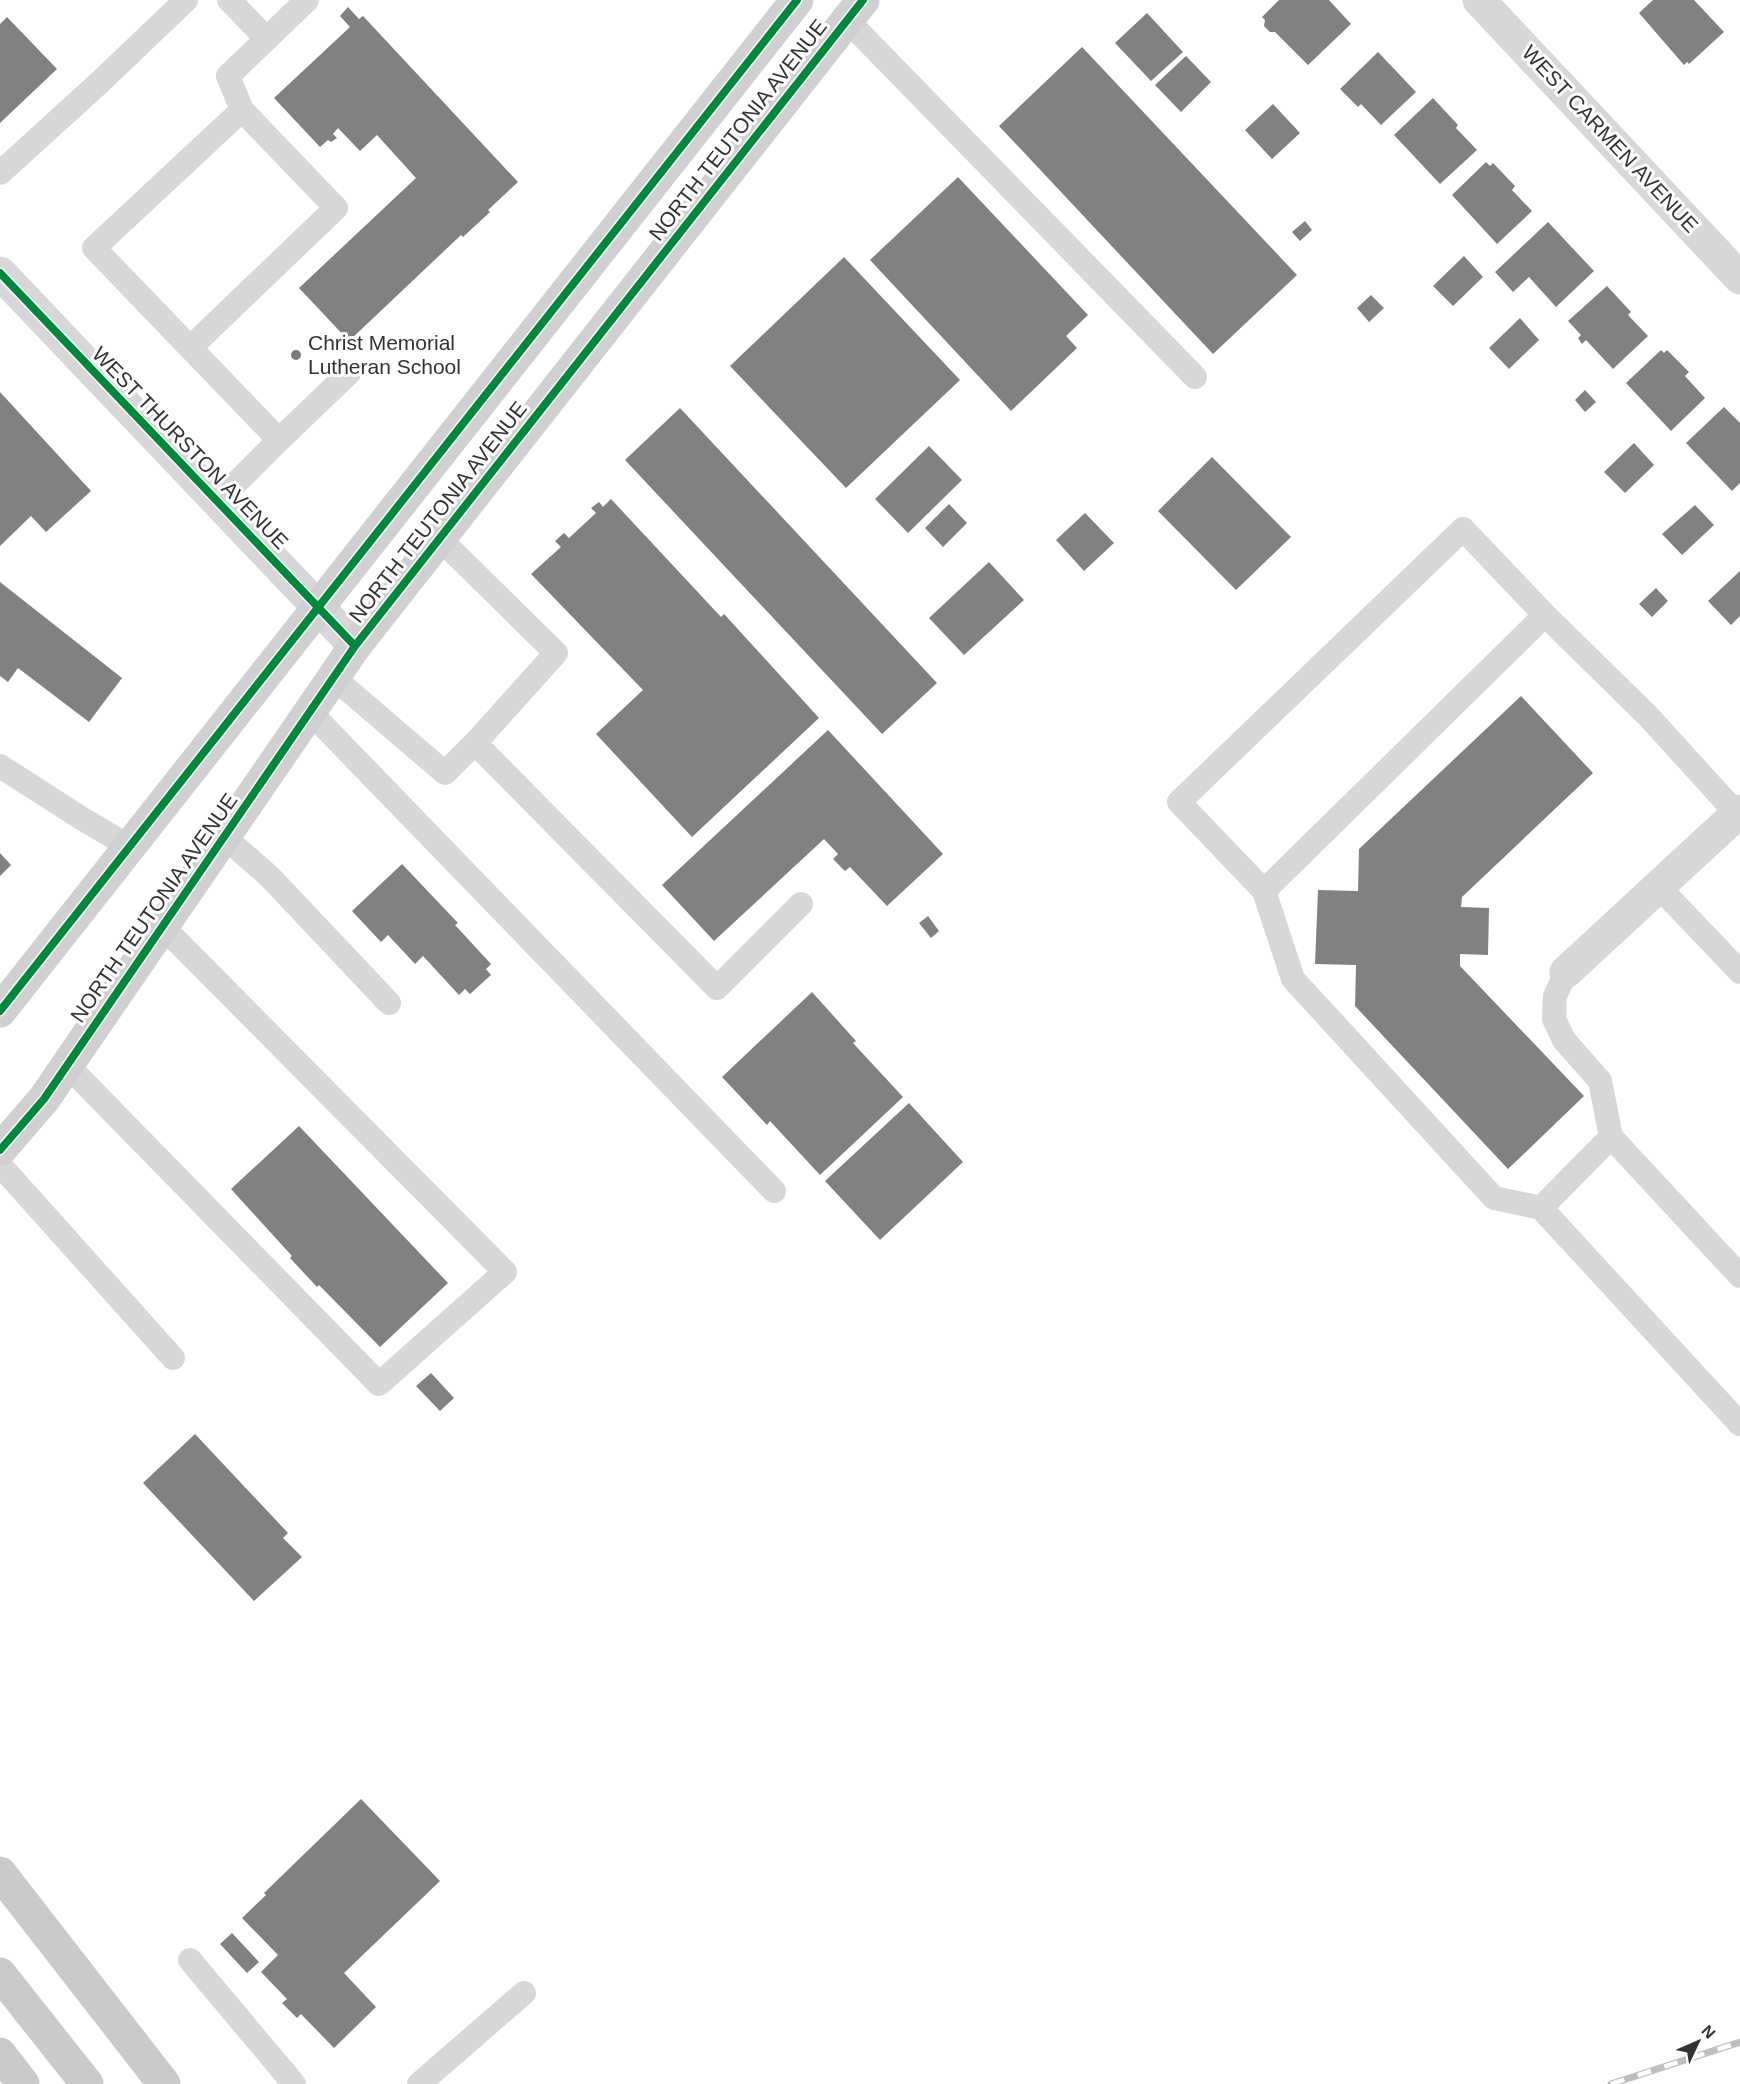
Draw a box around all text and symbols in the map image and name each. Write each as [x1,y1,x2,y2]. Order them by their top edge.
street label: NORTH TEUTONIA AVENUE [644,15,831,245]
street label: WEST CARMEN AVENUE [1518,41,1703,237]
place label: Christ Memorial Lutheran School [308,331,461,378]
street label: WEST THURSTON AVENUE [88,342,293,553]
marker: Christ Memorial Lutheran School [289,348,303,362]
street label: NORTH TEUTONIA AVENUE [344,397,531,627]
street label: NORTH TEUTONIA AVENUE [66,789,242,1026]
north arrow [1668,2012,1728,2072]
text: N [1698,2022,1719,2042]

